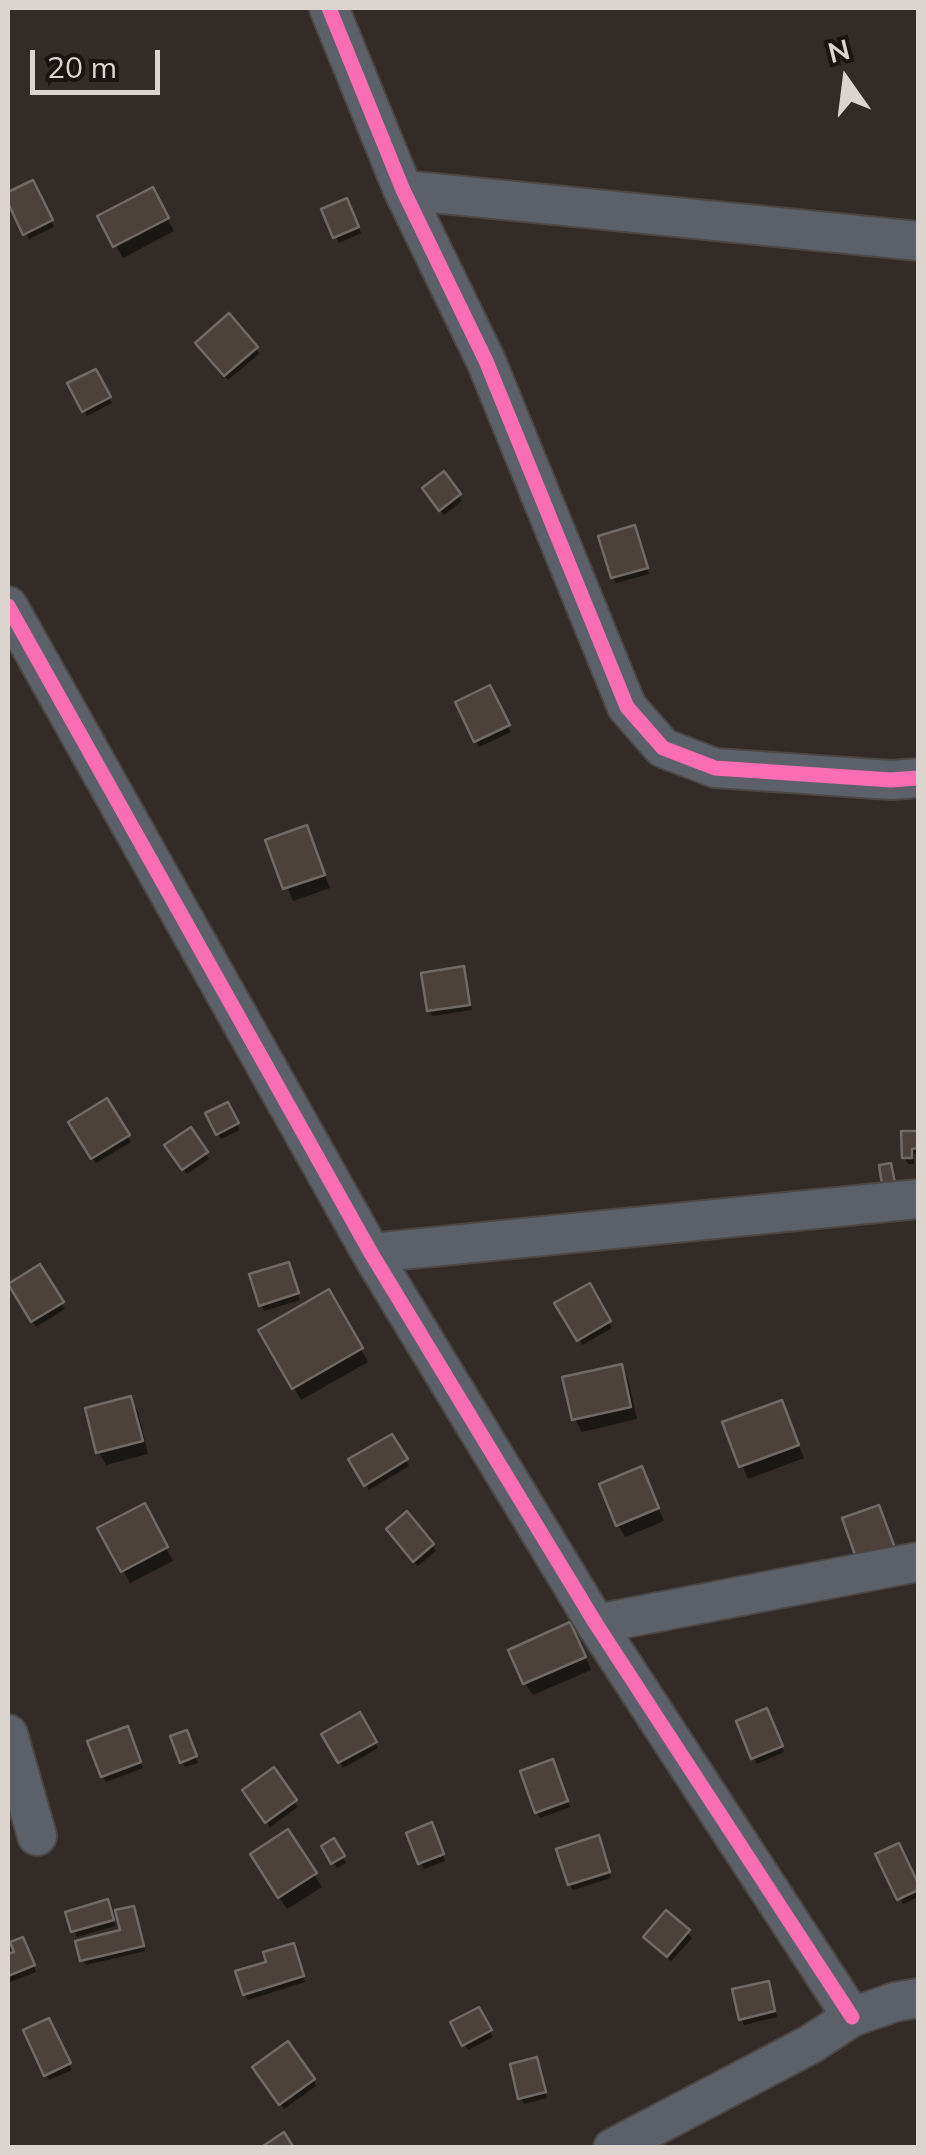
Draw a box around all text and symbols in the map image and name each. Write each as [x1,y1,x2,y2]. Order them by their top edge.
scale bar [35,30,165,92]
north arrow [796,30,896,130]
text: N [824,31,853,70]
text: 20 m [47,48,117,86]

